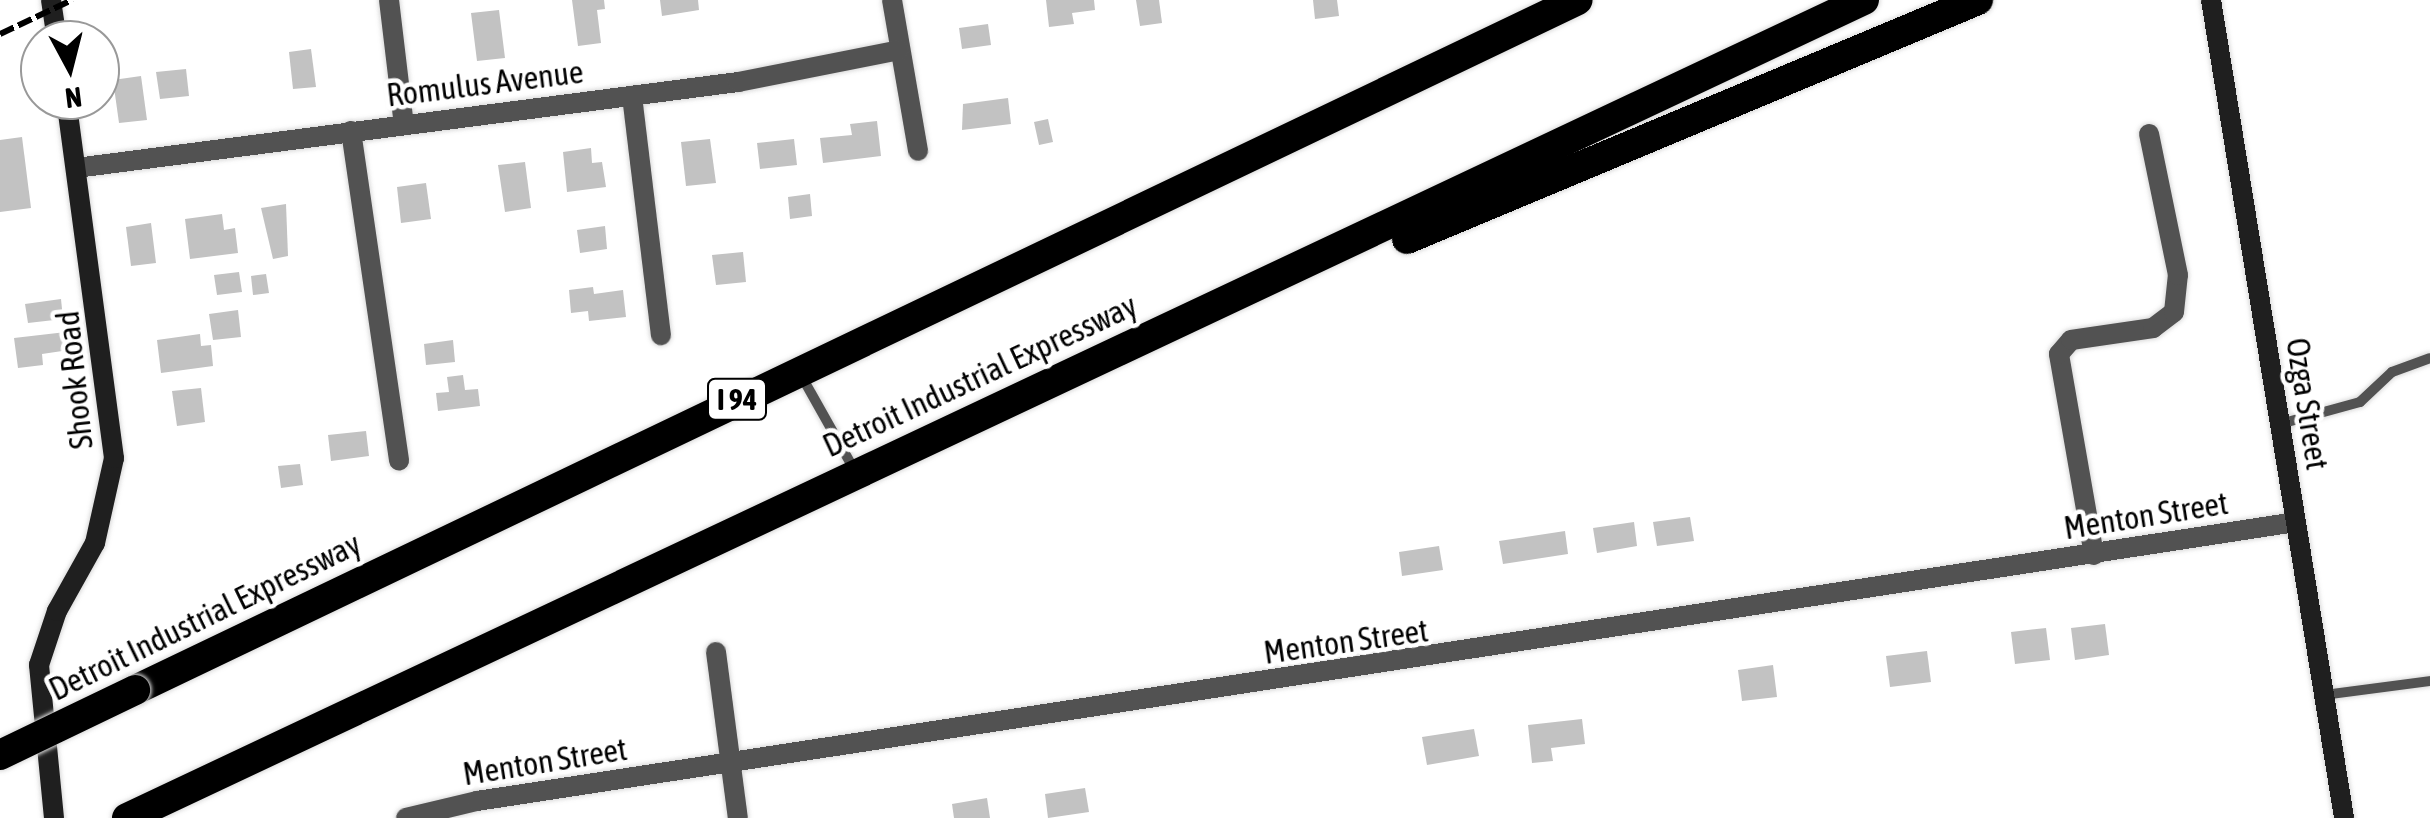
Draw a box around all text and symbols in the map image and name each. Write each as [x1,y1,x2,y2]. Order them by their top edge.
north arrow [20,20,120,120]
street label: Romulus Avenue [385,53,585,115]
text: N [63,81,84,115]
street label: Detroit Industrial Expressway [817,286,1143,466]
street label: Shook Road [49,309,101,451]
street label: Ozga Street [2278,335,2336,473]
road number: I 94 [707,374,767,424]
street label: Menton Street [2061,484,2231,548]
street label: Detroit Industrial Expressway [43,525,367,709]
street label: Menton Street [1261,611,1431,673]
street label: Menton Street [460,730,630,794]

